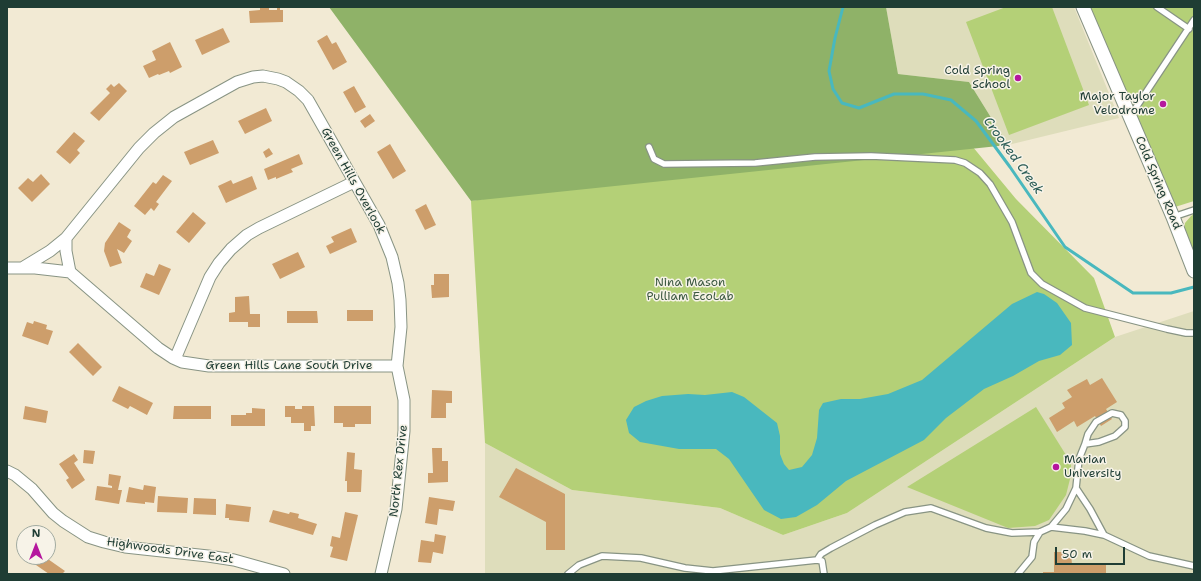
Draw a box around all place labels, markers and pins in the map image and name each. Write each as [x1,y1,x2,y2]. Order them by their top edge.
place label: Cold Spring School [944,64,1010,92]
marker: Cold Spring School [1013,73,1023,83]
place label: Major Taylor Velodrome [1080,90,1155,118]
marker: Major Taylor Velodrome [1158,99,1168,109]
place label: Marian University [1064,453,1121,481]
marker: Marian University [1051,462,1061,472]

